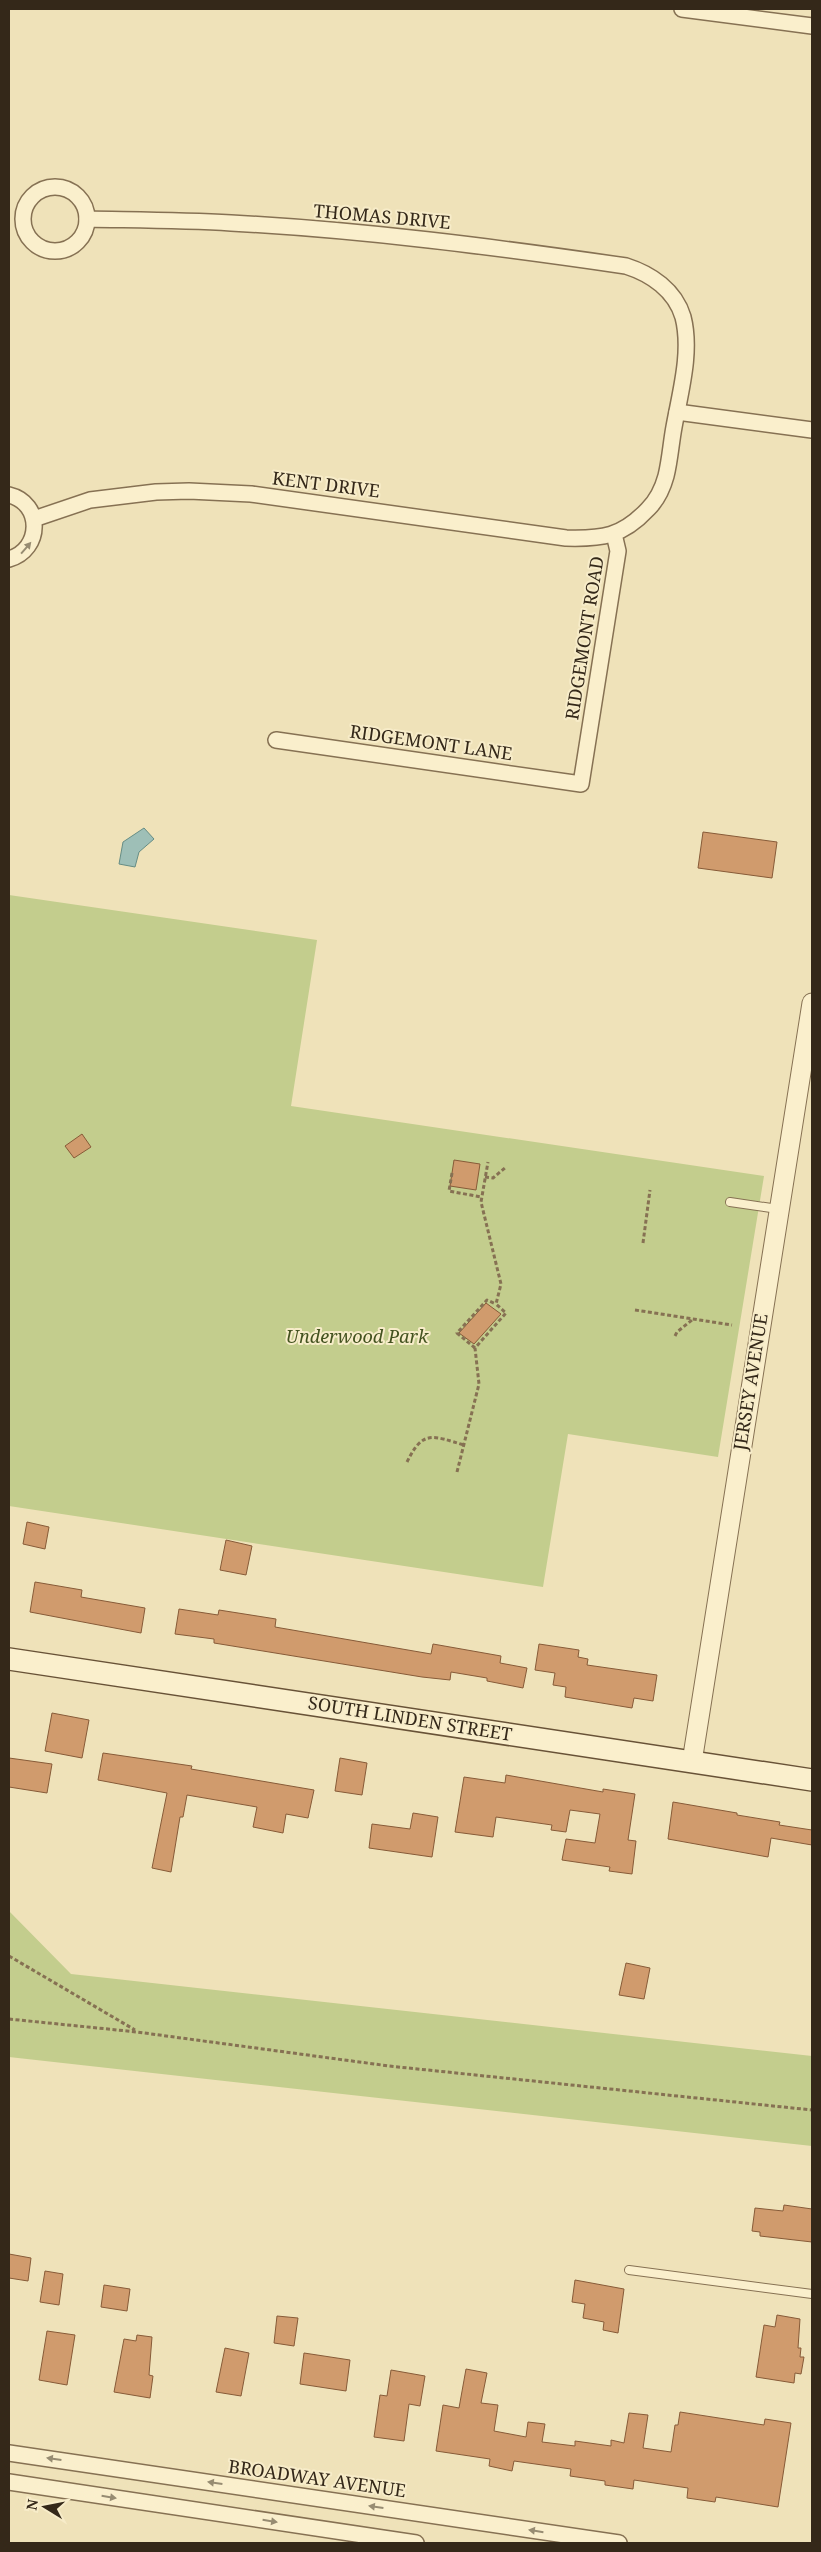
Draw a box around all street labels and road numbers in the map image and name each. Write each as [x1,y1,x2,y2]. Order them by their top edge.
street label: THOMAS DRIVE [313,198,452,234]
street label: KENT DRIVE [271,466,381,503]
street label: RIDGEMONT ROAD [559,554,609,721]
street label: RIDGEMONT LANE [348,719,514,765]
street label: JERSEY AVENUE [727,1312,773,1453]
street label: SOUTH LINDEN STREET [307,1690,514,1746]
street label: BROADWAY AVENUE [227,2454,407,2502]

